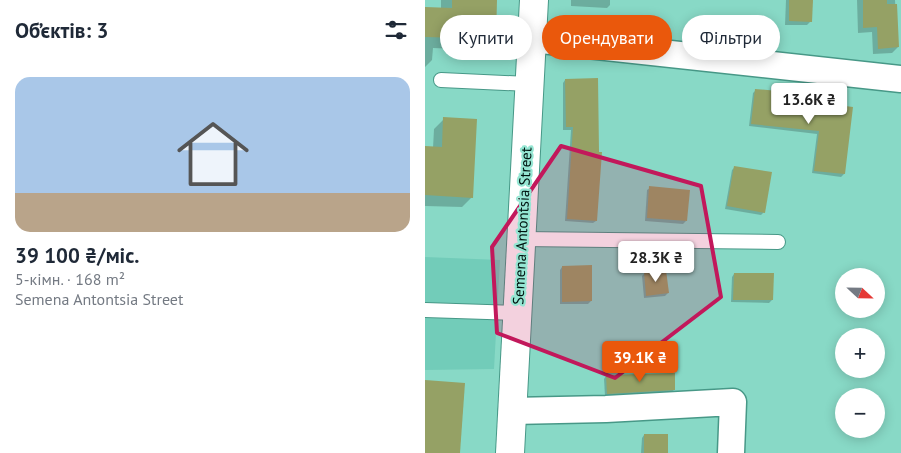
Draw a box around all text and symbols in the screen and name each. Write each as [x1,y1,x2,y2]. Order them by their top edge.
chip: Купити [440,15,532,60]
chip: Орендувати [542,15,672,60]
chip: Фільтри [682,15,780,60]
icon: filters [382,16,410,44]
text: Об’єктів: 3 [15,17,108,44]
pin: 13.6K ₴ [763,82,855,125]
text: 13.6K ₴ [782,89,836,109]
icon: home [168,109,258,199]
street label: Semena Antontsia Street [508,147,536,305]
pin: 28.3K ₴ [610,240,702,283]
text: 39 100 ₴/міс. [15,242,140,269]
text: 28.3K ₴ [629,247,683,267]
north arrow [835,268,885,318]
map controls [835,268,885,438]
text: 5-кімн. · 168 m² [15,269,125,289]
text: Semena Antontsia Street [15,289,183,309]
button: + [835,328,885,378]
pin: 39.1K ₴ [594,340,686,383]
text: 39.1K ₴ [613,347,667,367]
button: − [835,388,885,438]

